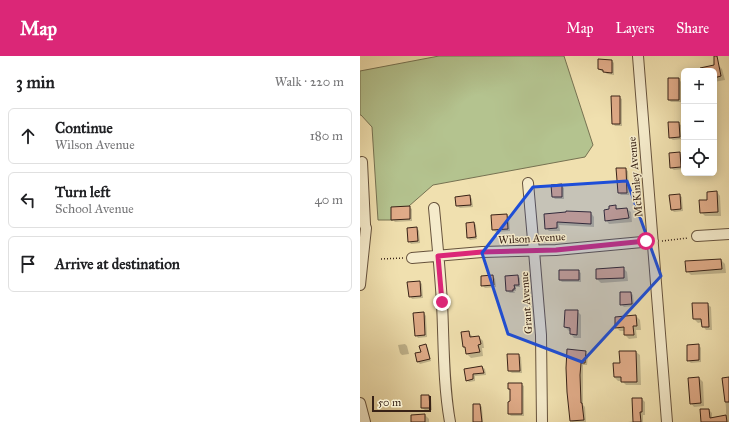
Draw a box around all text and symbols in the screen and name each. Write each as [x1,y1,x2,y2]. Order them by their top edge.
text: Map [20,17,57,40]
text: Map [566,20,594,37]
text: Layers [616,20,654,37]
text: Share [676,20,709,37]
map controls [681,68,717,176]
button: + [681,68,717,104]
text: 3 min [16,72,55,93]
text: Walk · 220 m [275,74,344,90]
button: − [681,104,717,140]
text: Continue [55,119,113,137]
icon: ahead [17,125,39,147]
text: 180 m [310,128,343,144]
street label: McKinley Avenue [625,136,645,218]
text: Wilson Avenue [55,137,135,153]
button: locate [681,140,717,176]
text: Turn left [55,183,111,201]
icon: left [17,189,39,211]
text: 40 m [314,192,343,208]
text: School Avenue [55,201,134,217]
street label: Wilson Avenue [498,230,566,247]
route start [637,232,655,250]
icon: arrive [17,253,39,275]
text: Arrive at destination [55,255,180,273]
street label: Grant Avenue [518,271,535,334]
route end [433,293,451,311]
scale bar [372,394,431,413]
text: 50 m [378,396,401,409]

